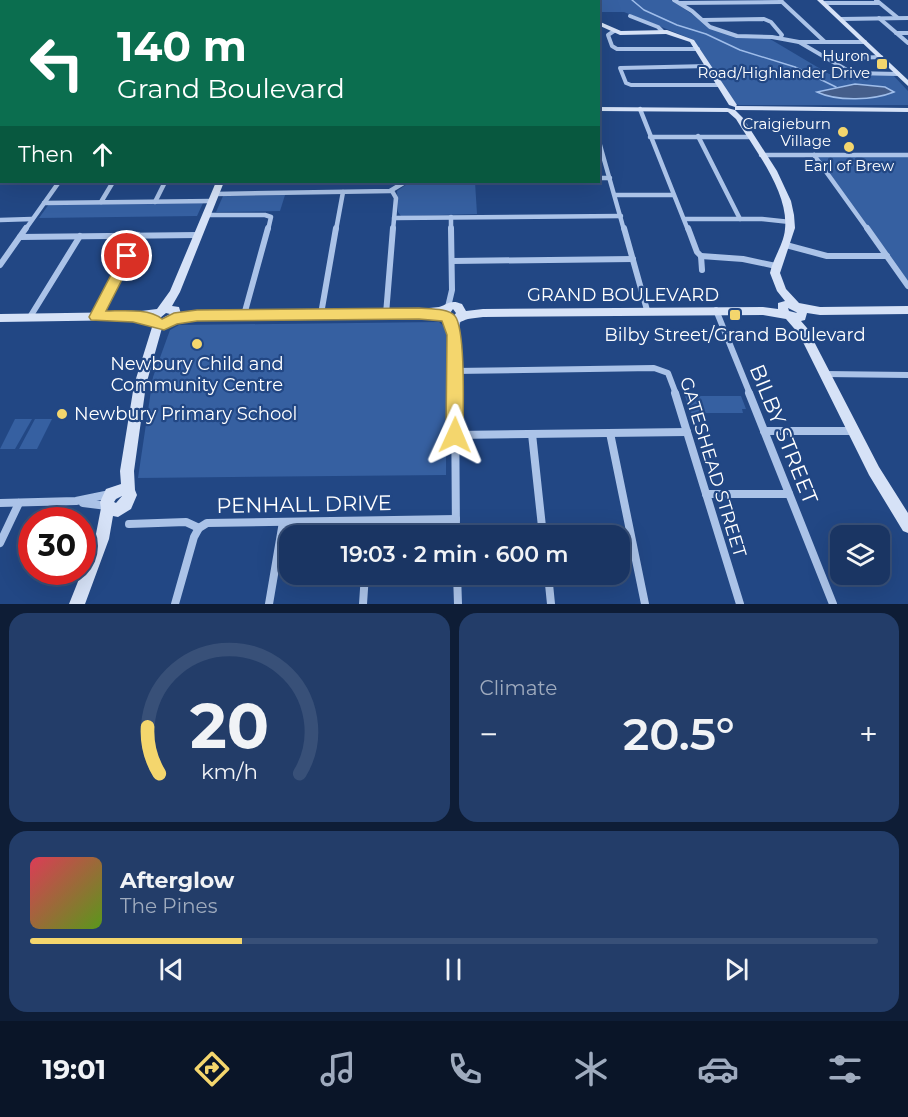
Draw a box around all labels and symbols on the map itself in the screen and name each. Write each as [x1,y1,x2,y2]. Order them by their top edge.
place label: Huron Road/Highlander Drive [698,46,870,82]
marker: Huron Road/Highlander Drive [875,57,889,71]
place label: Craigieburn Village [742,114,831,150]
marker: Craigieburn Village [836,125,850,139]
marker: Earl of Brew [842,140,856,154]
place label: Earl of Brew [804,156,895,175]
pin [101,230,152,281]
street label: GRAND BOULEVARD [527,284,719,306]
marker: Bilby Street/Grand Boulevard [728,308,742,322]
place label: Bilby Street/Grand Boulevard [604,324,866,346]
marker: Newbury Child and Community Centre [190,337,204,351]
place label: Newbury Child and Community Centre [110,353,284,396]
street label: BILBY STREET [745,361,823,507]
street label: GATESHEAD STREET [675,374,751,560]
place label: Newbury Primary School [74,403,297,425]
position arrow [423,403,487,467]
marker: Newbury Primary School [55,407,69,421]
street label: PENHALL DRIVE [216,490,392,518]
speed limit sign: 30 [18,507,96,585]

